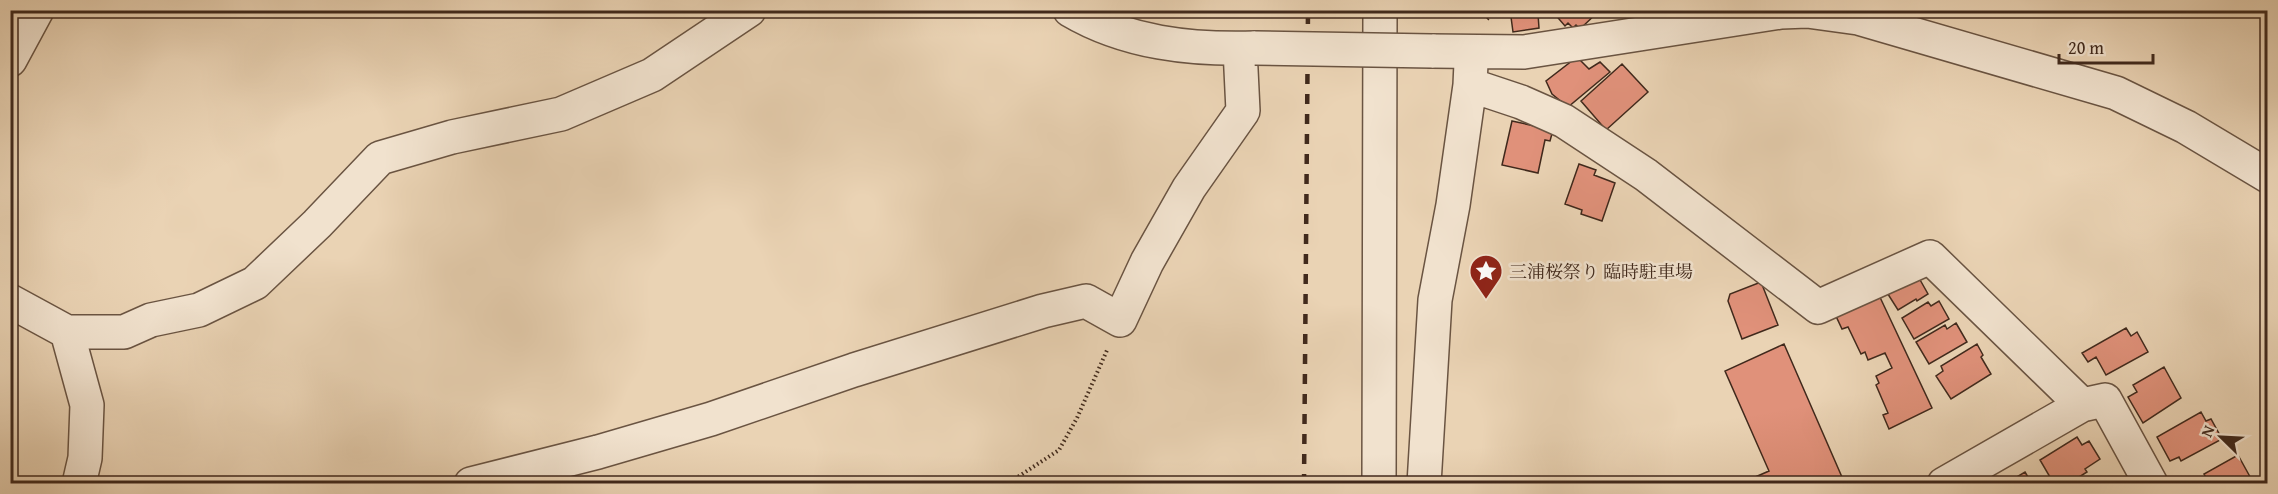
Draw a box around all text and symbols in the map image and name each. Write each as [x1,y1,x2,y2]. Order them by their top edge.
scale bar [2059,27,2154,65]
text: 20 m [2068,34,2104,61]
place icon: 三浦桜祭り 臨時駐車場 [1468,253,1504,300]
place label: 三浦桜祭り 臨時駐車場 [1509,258,1693,285]
north arrow [2191,407,2251,467]
text: N [2194,421,2221,441]

